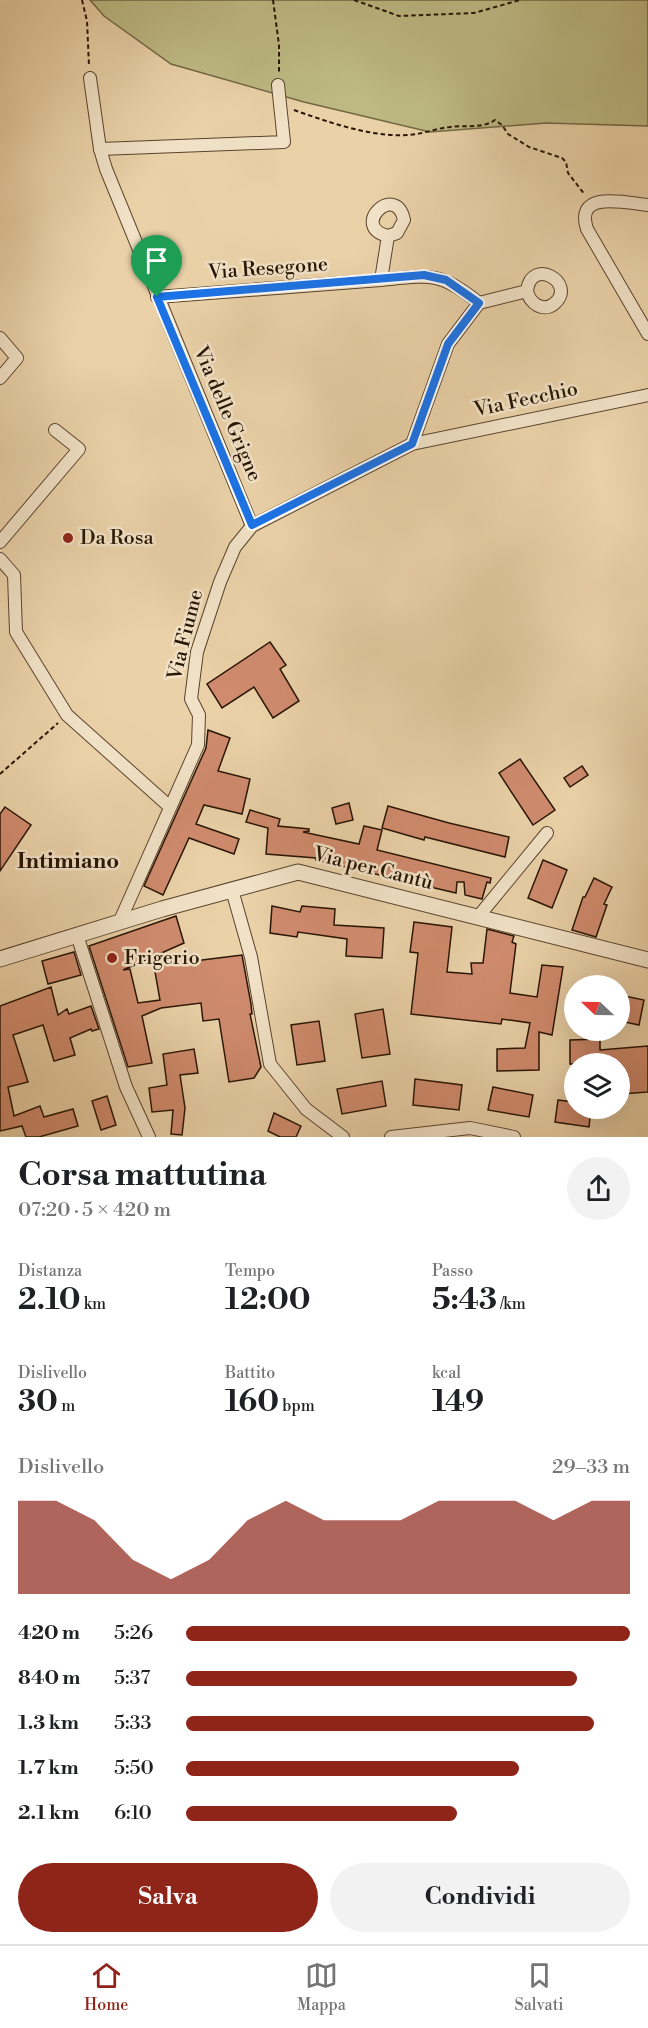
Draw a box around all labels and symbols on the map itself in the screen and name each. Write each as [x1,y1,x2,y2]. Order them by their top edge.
pin [131,235,182,297]
street label: Via Resegone [206,252,329,286]
street label: Via delle Grigne [187,342,267,485]
street label: Via Fecchio [471,377,580,423]
place label: Da Rosa [80,526,154,551]
marker: Da Rosa [61,531,75,545]
street label: Via Fiume [162,587,209,684]
street label: Via per Cantù [309,842,436,896]
district label: Intimiano [17,848,119,875]
place label: Frigerio [124,946,200,971]
marker: Frigerio [105,951,119,965]
north arrow [564,975,630,1041]

